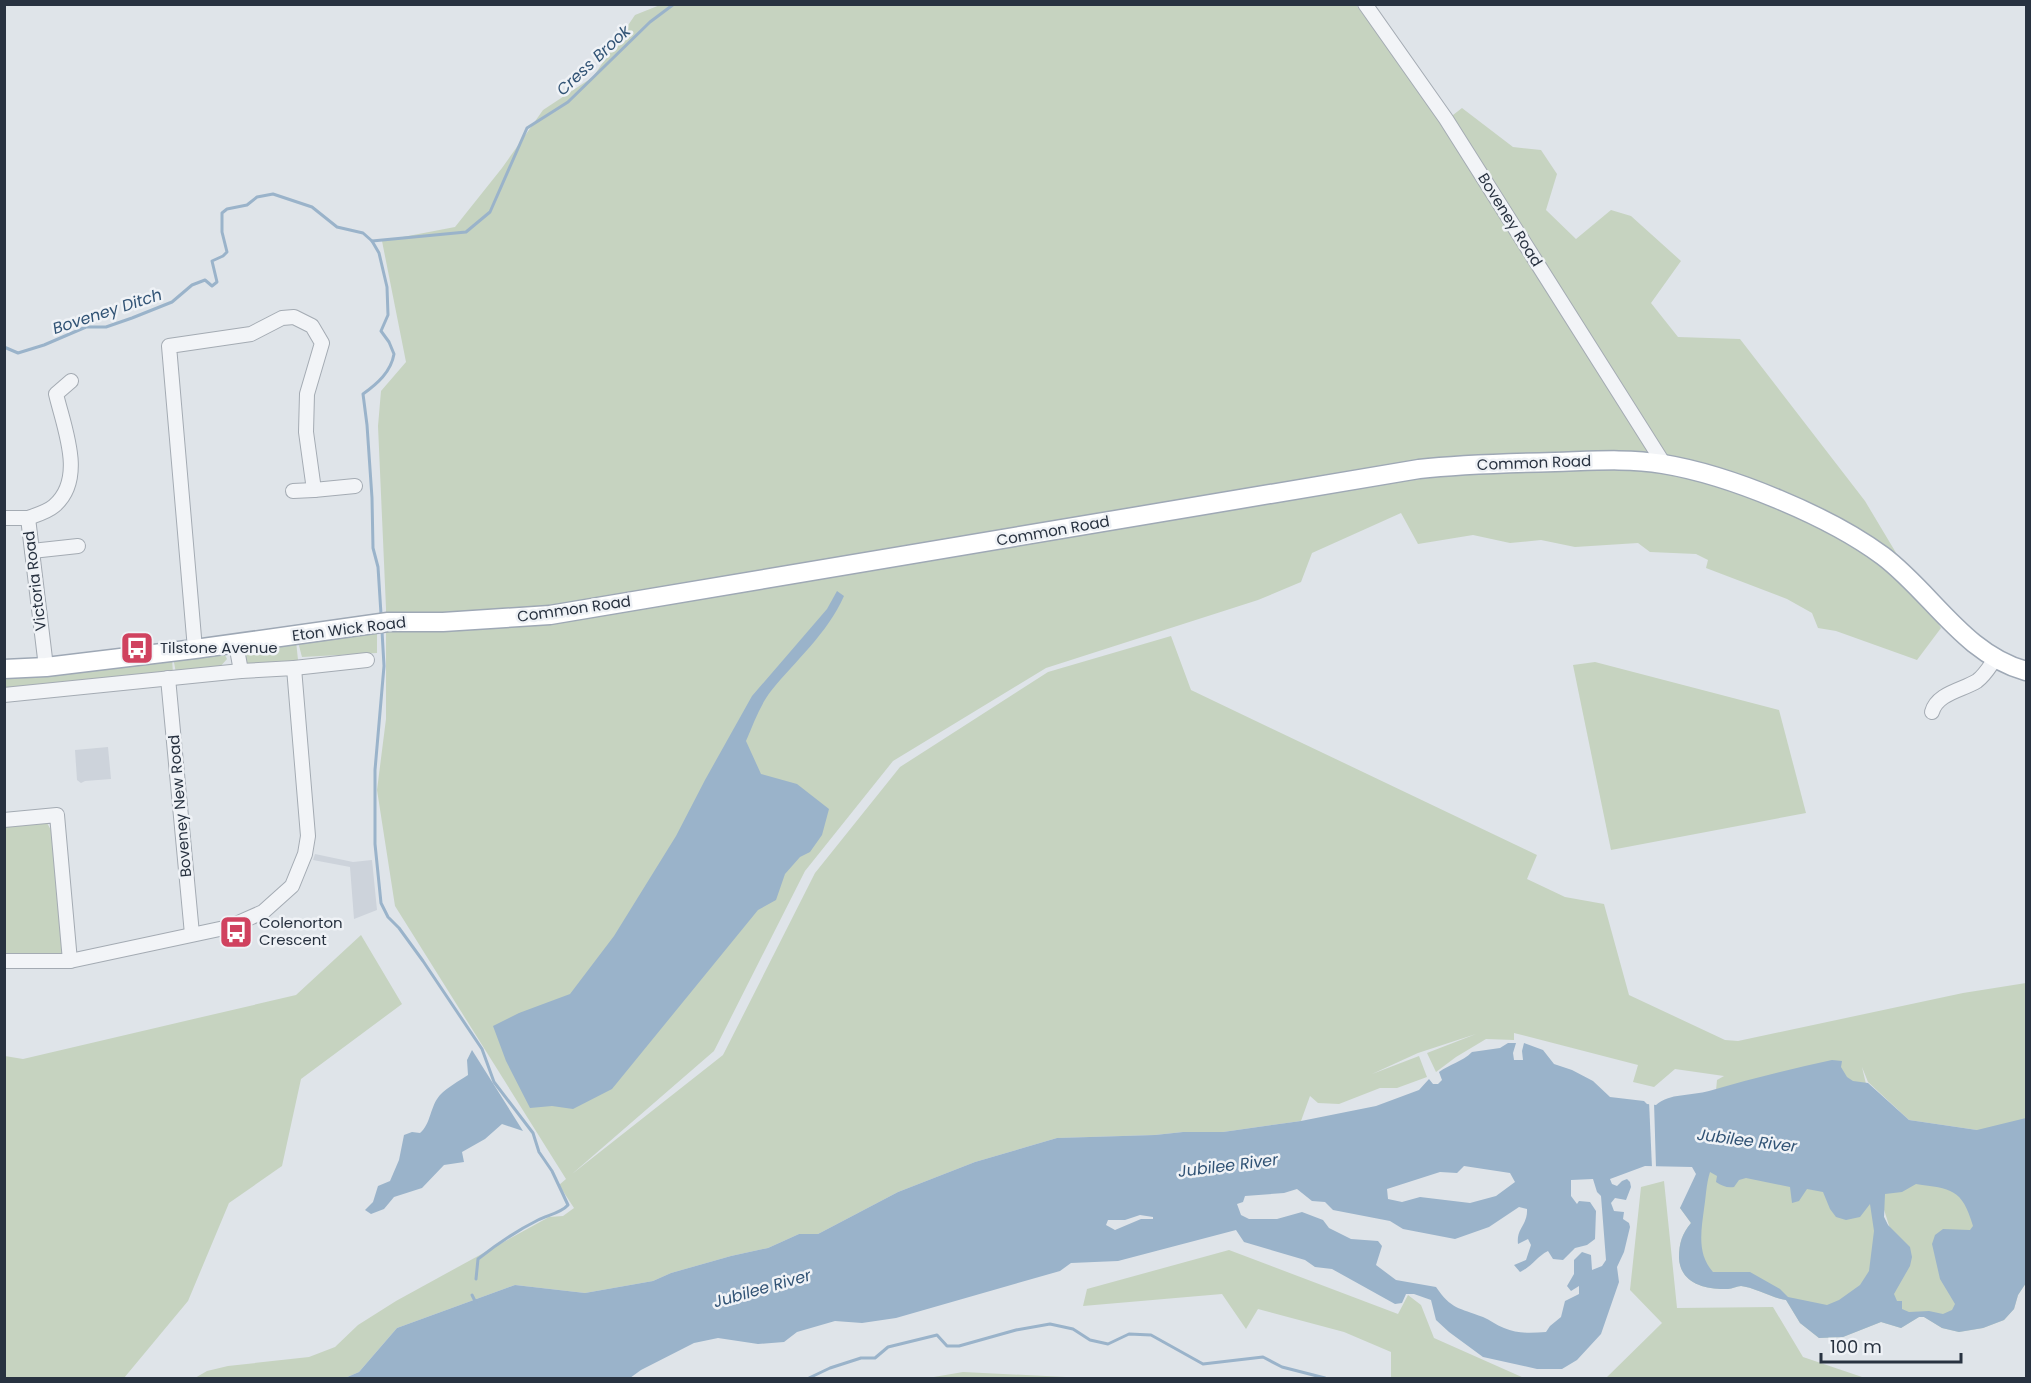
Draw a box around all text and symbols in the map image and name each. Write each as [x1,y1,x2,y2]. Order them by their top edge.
water label: Cress Brook [551,19,636,101]
street label: Boveney Road [1473,169,1548,271]
water label: Boveney Ditch [49,283,165,340]
street label: Common Road [1477,450,1591,475]
street label: Common Road [995,510,1111,551]
street label: Victoria Road [18,530,51,632]
street label: Common Road [516,590,632,627]
street label: Eton Wick Road [291,611,407,646]
bus stop icon: Tilstone Avenue [119,630,155,666]
place label: Tilstone Avenue [160,637,278,658]
street label: Boveney New Road [163,734,196,878]
place label: Colenorton Crescent [259,912,343,950]
bus stop icon: Colenorton Crescent [218,914,254,950]
water label: Jubilee River [1696,1123,1799,1158]
water label: Jubilee River [1177,1148,1280,1183]
water label: Jubilee River [711,1263,815,1313]
scale bar [1821,1326,1960,1364]
text: 100 m [1830,1334,1882,1359]

